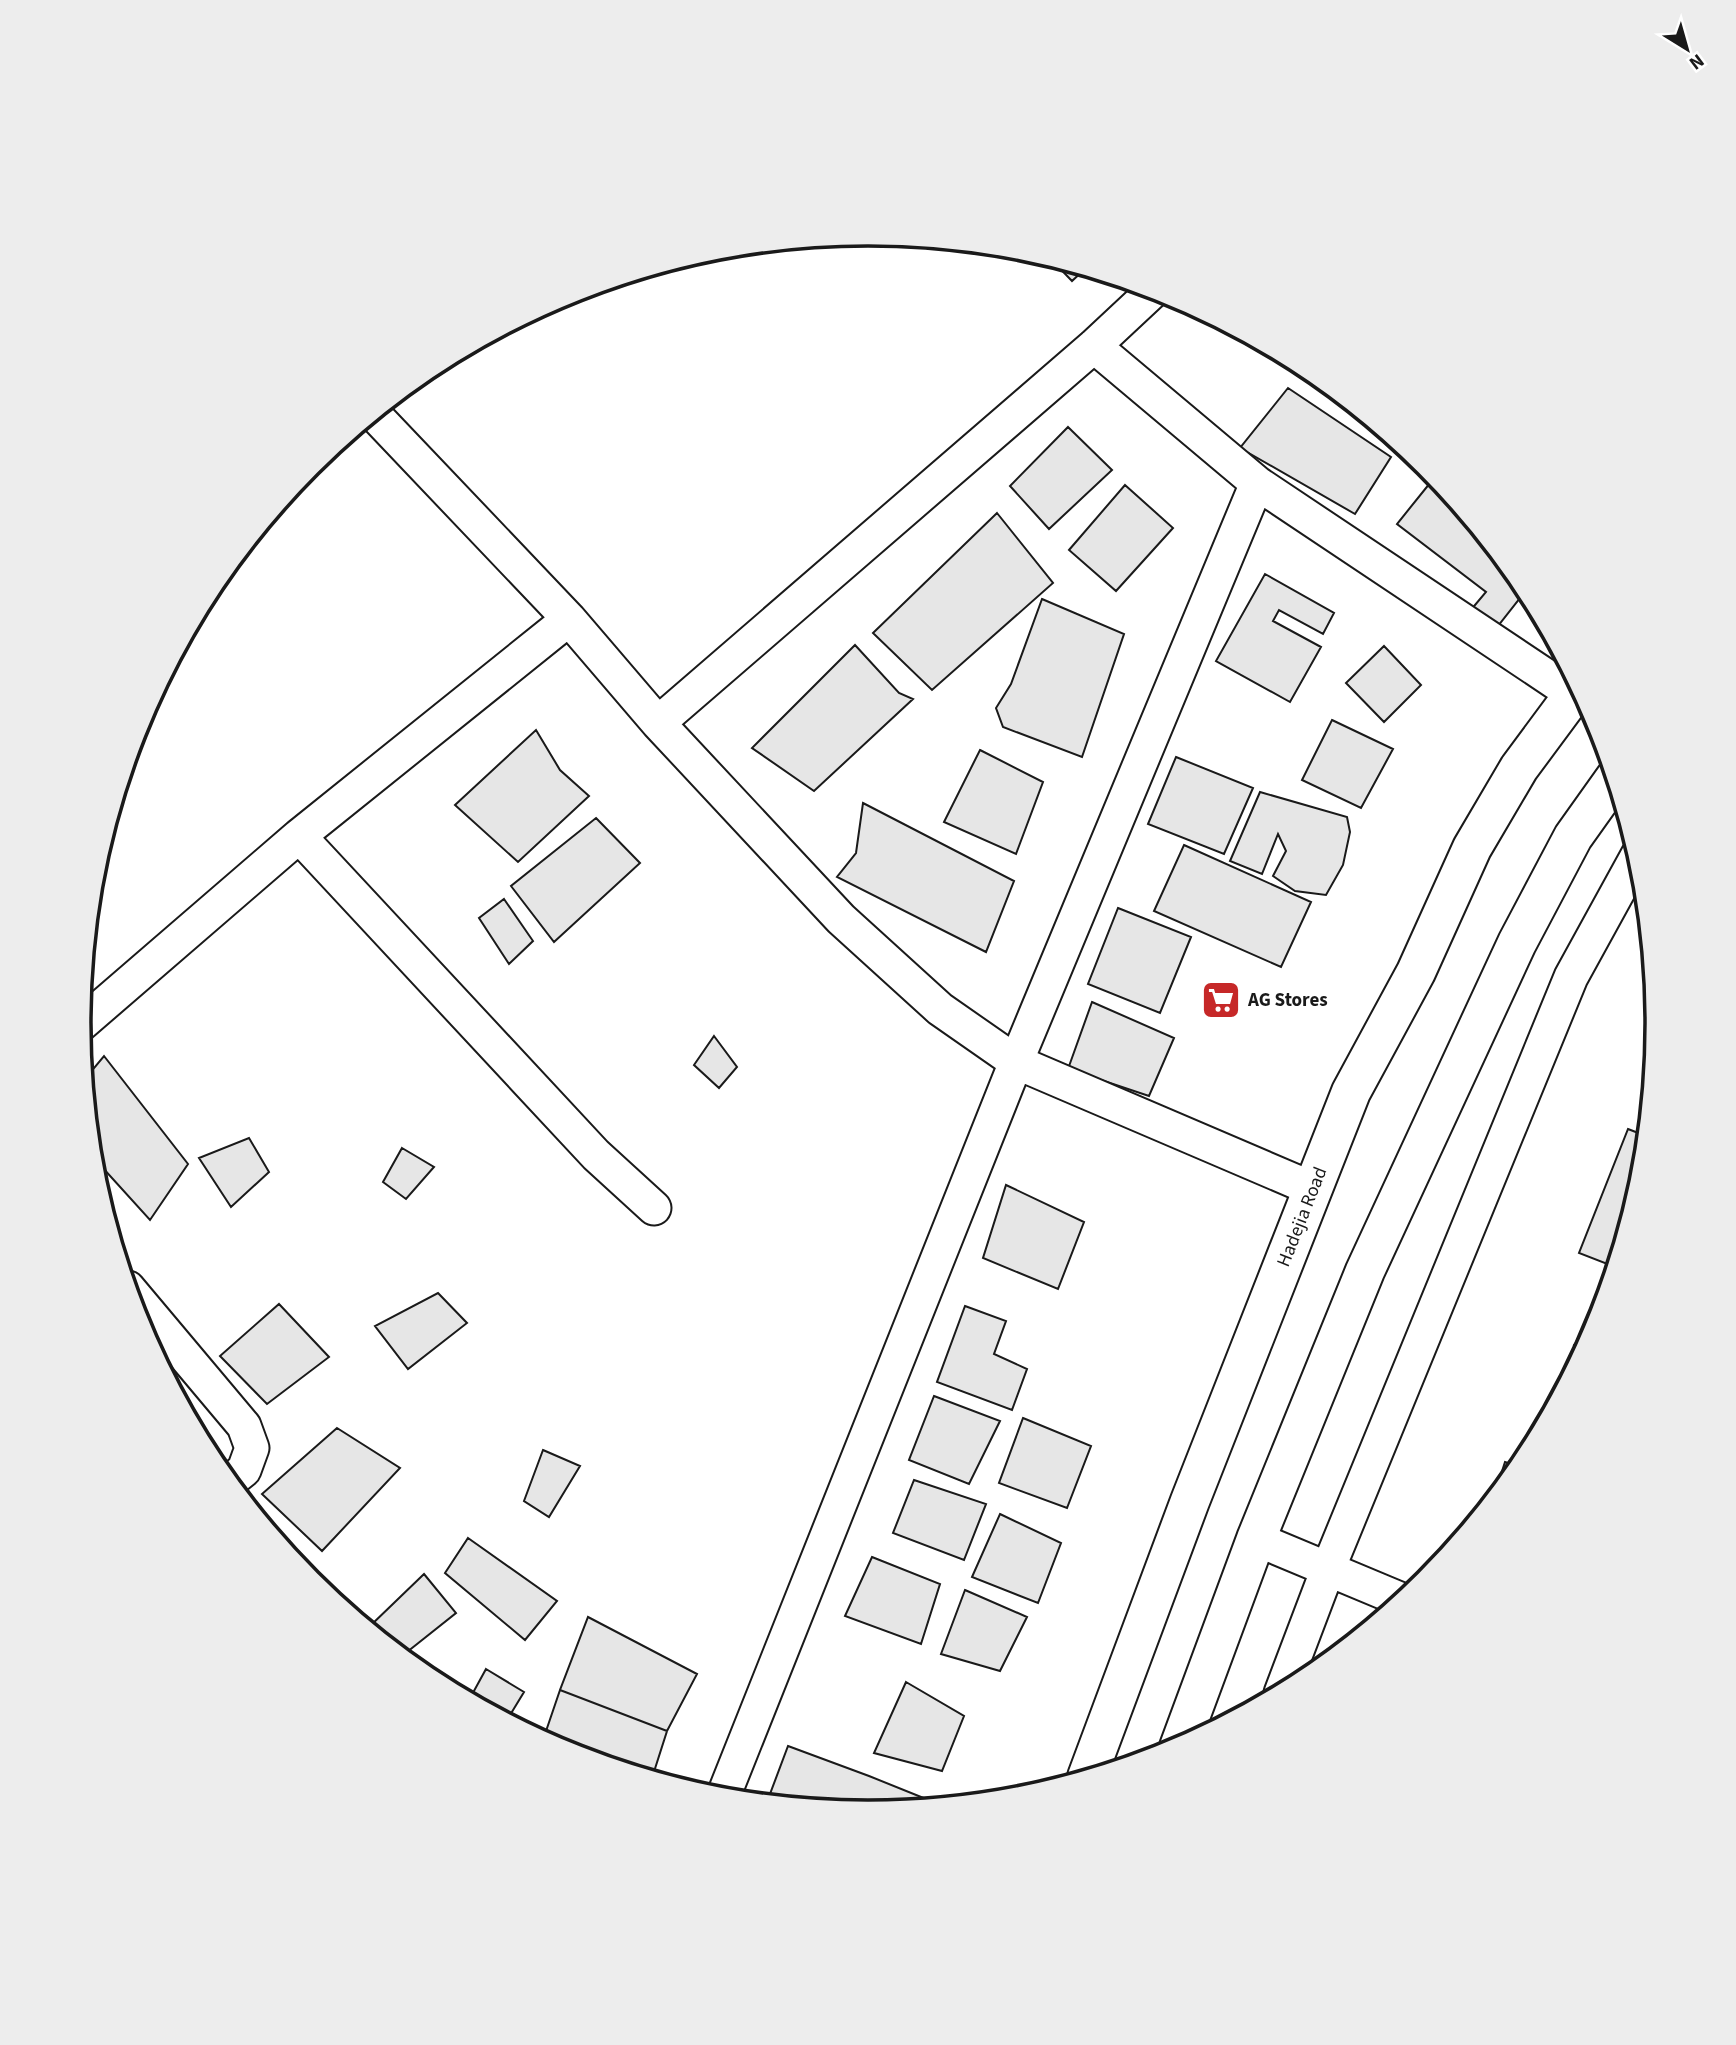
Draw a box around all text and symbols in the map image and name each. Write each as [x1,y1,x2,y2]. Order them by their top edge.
north arrow [1652,14,1722,84]
text: N [1683,47,1710,76]
supermarket icon: AG Stores [1200,979,1242,1021]
place label: AG Stores [1247,987,1328,1014]
street label: Hadejia Road [1270,1163,1334,1271]

